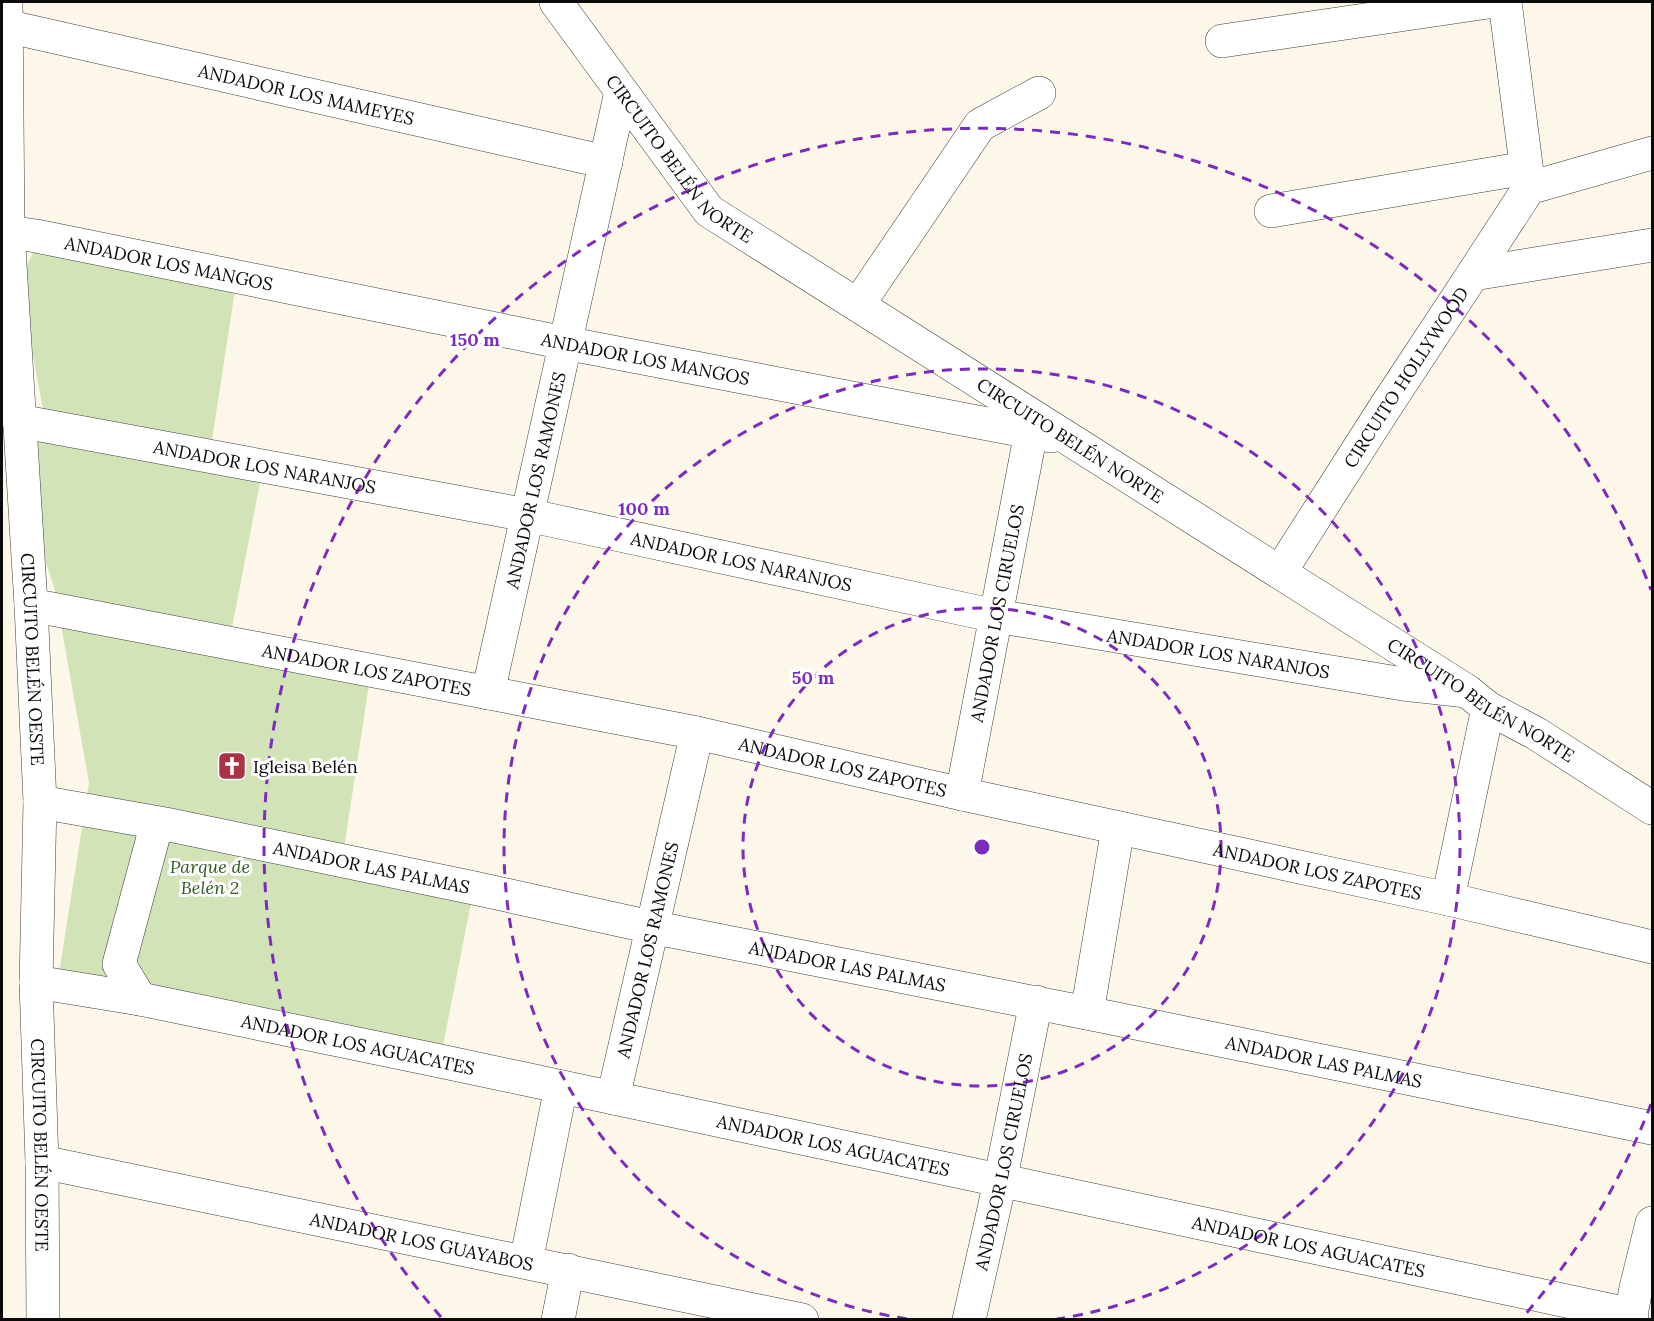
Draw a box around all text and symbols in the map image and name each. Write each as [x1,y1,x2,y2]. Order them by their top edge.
street label: ANDADOR LOS MAMEYES [195,58,417,130]
street label: CIRCUITO BELÉN NORTE [601,70,758,248]
street label: ANDADOR LOS MANGOS [62,230,275,295]
street label: CIRCUITO HOLLYWOOD [1338,282,1473,472]
street label: ANDADOR LOS MANGOS [538,327,752,390]
text: 150 m [450,328,500,351]
street label: ANDADOR LOS RAMONES [500,370,570,592]
street label: CIRCUITO BELÉN NORTE [973,372,1168,508]
street label: ANDADOR LOS NARANJOS [151,434,378,498]
text: 100 m [618,497,670,520]
street label: ANDADOR LOS CIRUELOS [964,502,1028,725]
street label: ANDADOR LOS NARANJOS [628,526,854,596]
street label: CIRCUITO BELÉN OESTE [16,552,50,766]
street label: ANDADOR LOS NARANJOS [1104,623,1332,683]
street label: CIRCUITO BELÉN NORTE [1383,632,1579,767]
street label: ANDADOR LOS ZAPOTES [259,638,473,701]
text: 50 m [792,666,835,689]
street label: ANDADOR LOS ZAPOTES [736,731,949,802]
church icon: Igleisa Belén [216,750,248,782]
place label: Igleisa Belén [253,755,358,778]
street label: ANDADOR LAS PALMAS [270,835,472,898]
centre of rings [972,837,992,857]
street label: ANDADOR LOS ZAPOTES [1210,837,1424,905]
street label: ANDADOR LOS RAMONES [611,839,683,1061]
park label: Parque de Belén 2 [170,855,250,899]
street label: ANDADOR LAS PALMAS [746,935,948,996]
street label: ANDADOR LOS AGUACATES [238,1009,477,1080]
street label: ANDADOR LAS PALMAS [1223,1030,1424,1092]
street label: CIRCUITO BELÉN OESTE [26,1038,54,1252]
street label: ANDADOR LOS CIRUELOS [969,1051,1037,1273]
street label: ANDADOR LOS AGUACATES [714,1109,952,1181]
street label: ANDADOR LOS GUAYABOS [307,1206,536,1275]
street label: ANDADOR LOS AGUACATES [1189,1210,1427,1282]

